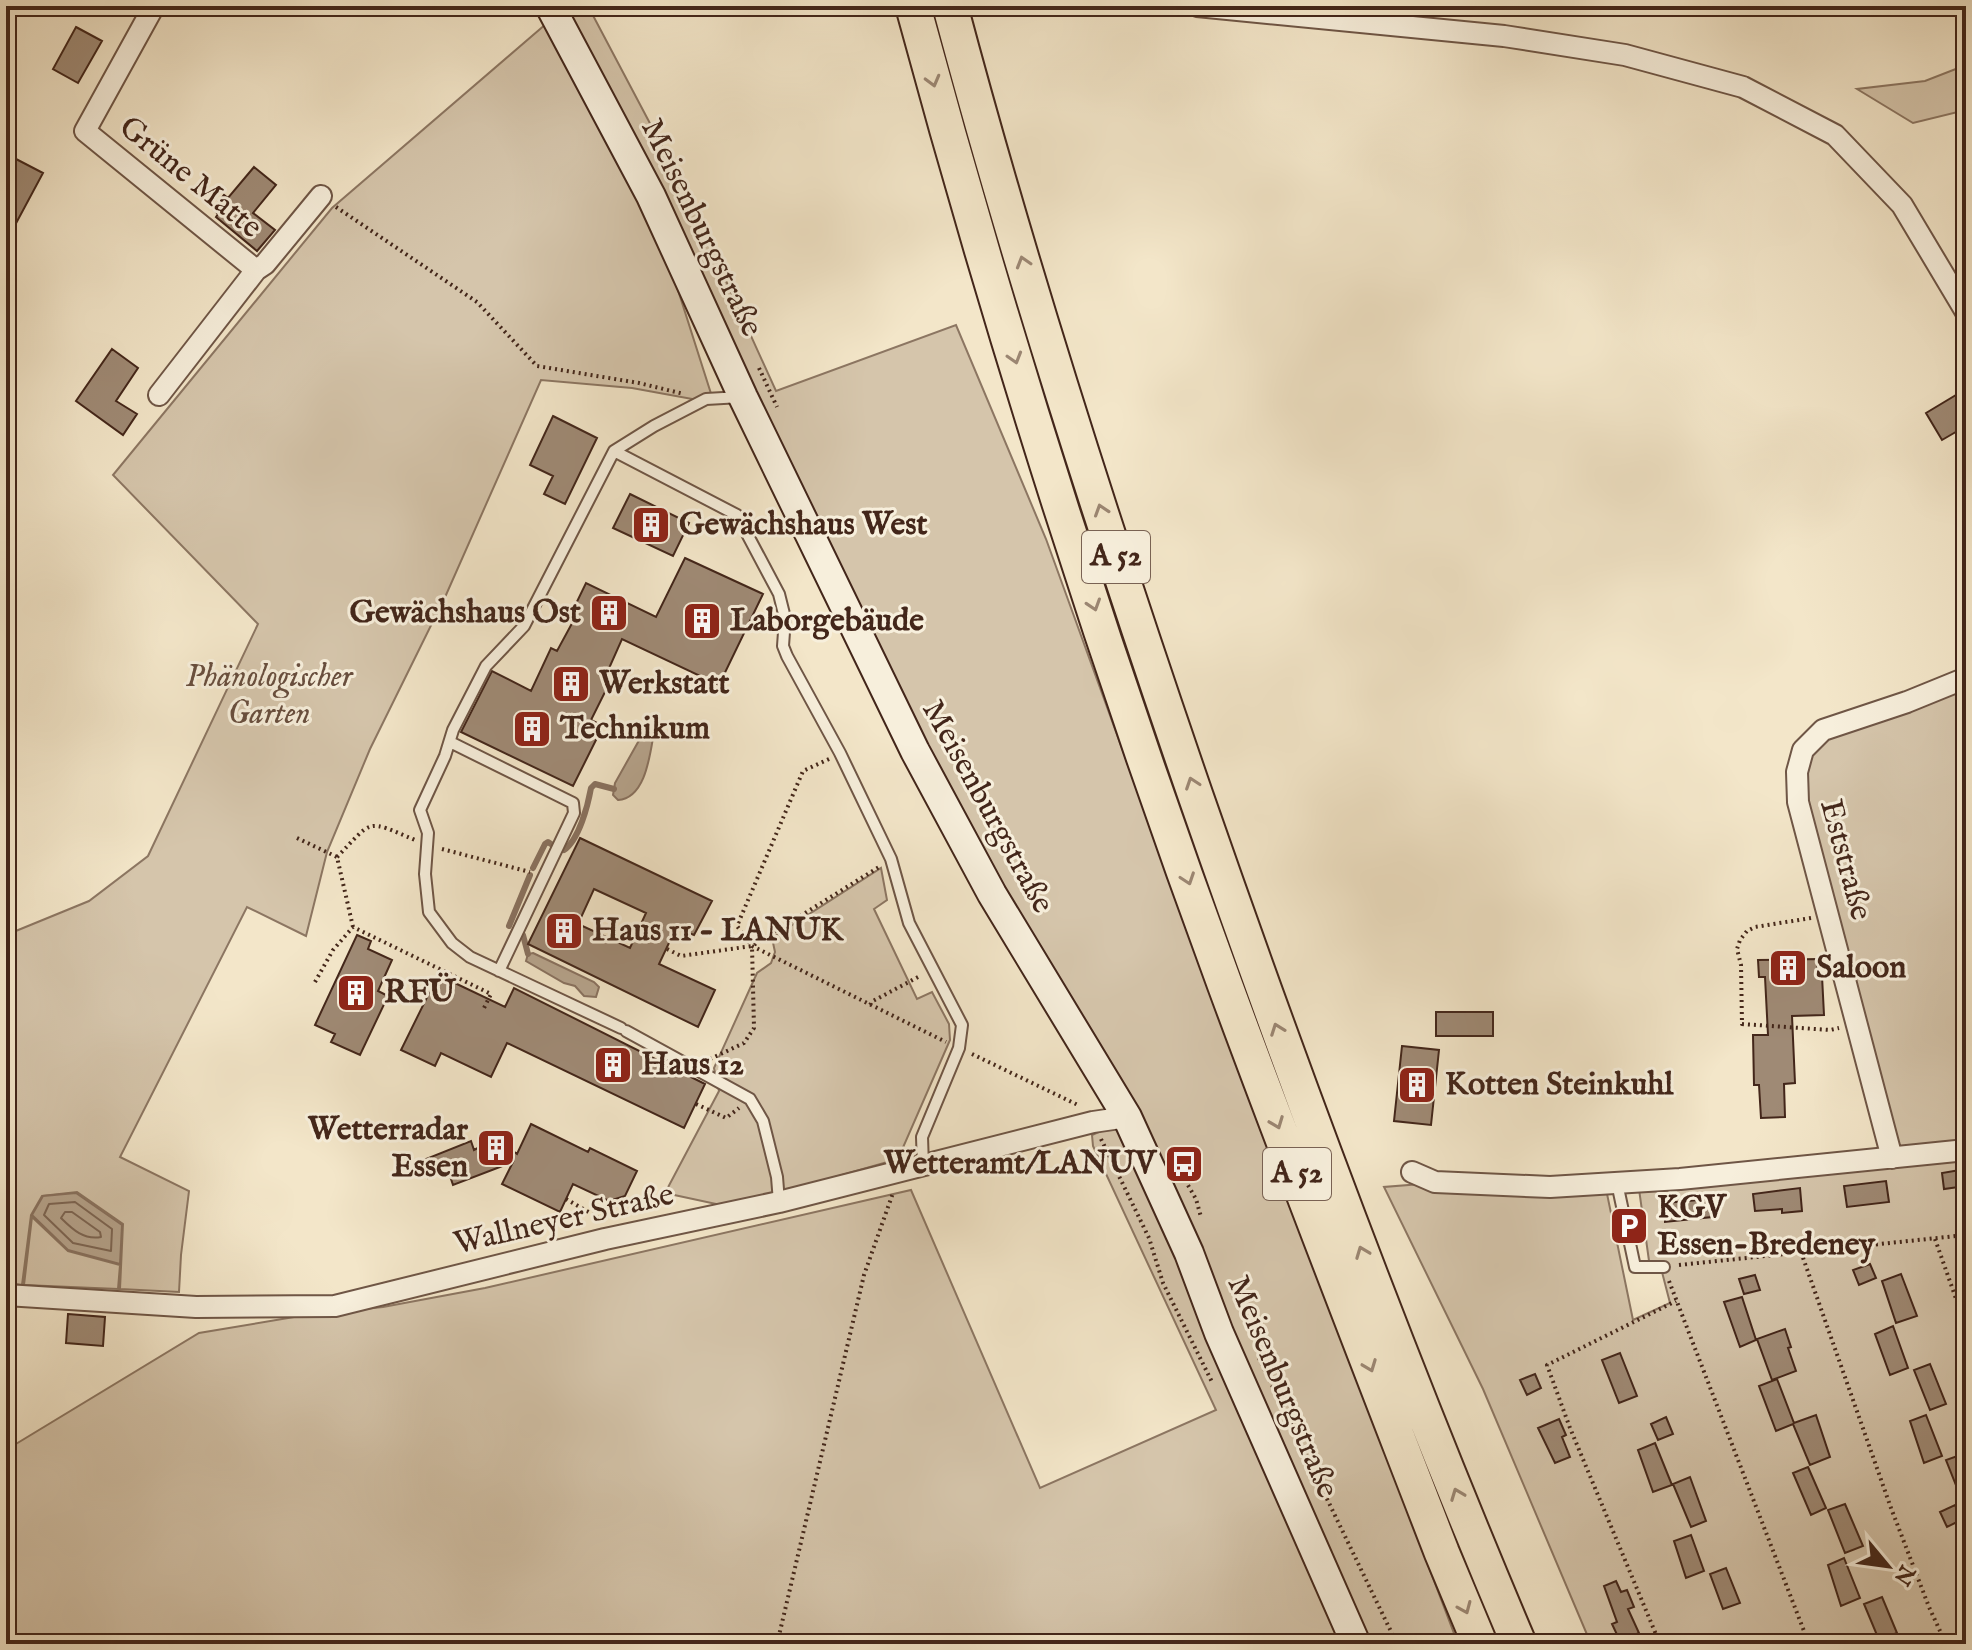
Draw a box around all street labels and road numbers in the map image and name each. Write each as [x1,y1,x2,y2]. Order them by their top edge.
street label: Grüne Matte [110,108,270,248]
street label: Meisenburgstraße [630,112,772,344]
road number: A 52 [1082,531,1150,583]
street label: Meisenburgstraße [911,693,1063,921]
street label: Eststraße [1809,795,1881,925]
road number: A 52 [1263,1148,1331,1200]
street label: Wallneyer Straße [450,1175,678,1265]
street label: Meisenburgstraße [1217,1270,1347,1504]

